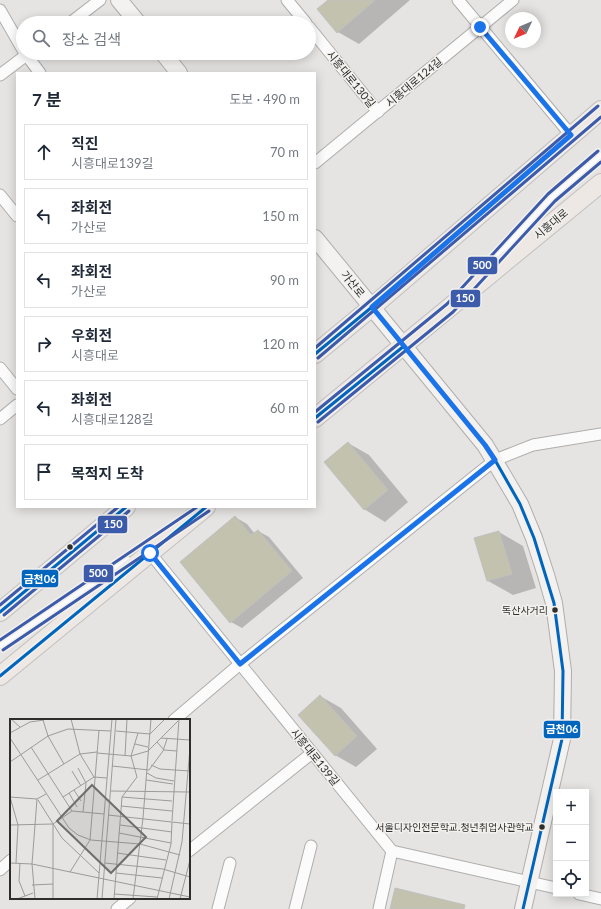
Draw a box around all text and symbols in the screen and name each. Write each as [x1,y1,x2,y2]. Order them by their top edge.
north arrow [505,12,541,48]
search box [16,16,316,60]
route end [471,18,489,36]
icon: search [30,27,52,49]
text: 장소 검색 [62,30,121,48]
street label: 시흥대로130길 [324,47,378,110]
street label: 시흥대로124길 [383,54,445,109]
text: 7 분 [32,89,62,110]
text: 도보 · 490 m [229,91,300,107]
text: 직진 [71,134,99,152]
icon: ahead [33,141,55,163]
text: 70 m [270,144,299,160]
text: 시흥대로139길 [71,155,153,171]
text: 좌회전 [71,198,112,216]
icon: left [33,205,55,227]
street label: 시흥대로 [531,206,570,242]
text: 150 m [262,208,299,224]
text: 가산로 [71,219,107,235]
line badge: 500 [467,256,498,275]
text: 500 [472,258,492,271]
text: 좌회전 [71,262,112,280]
street label: 가산로 [339,268,368,300]
icon: left [33,269,55,291]
text: 90 m [270,272,299,288]
text: 가산로 [71,283,107,299]
line badge: 150 [450,289,481,308]
text: 150 [455,291,475,304]
text: 우회전 [71,326,112,344]
icon: right [33,333,55,355]
text: 120 m [262,336,299,352]
text: 시흥대로 [71,347,119,363]
text: 좌회전 [71,390,112,408]
icon: left [33,397,55,419]
text: 60 m [270,400,299,416]
text: 시흥대로128길 [71,411,153,427]
icon: arrive [33,461,55,483]
text: 목적지 도착 [71,464,144,482]
line badge: 150 [97,515,128,534]
text: 150 [103,517,123,530]
unlabelled marker [65,542,75,552]
route start [141,544,159,562]
line badge: 500 [83,564,114,583]
text: 500 [88,566,108,579]
line badge: 금천06 [21,569,59,588]
text: 금천06 [23,572,57,585]
place label: 독산사거리 [502,604,548,616]
marker: 독산사거리 [550,605,560,615]
inset map [10,719,190,899]
line badge: 금천06 [543,720,581,739]
text: 금천06 [545,722,579,735]
street label: 시흥대로139길 [288,725,342,788]
map controls [553,789,589,897]
button: + [553,789,589,825]
place label: 서울디자인전문학교.청년취업사관학교 [375,821,534,833]
marker: 서울디자인전문학교.청년취업사관학교 [537,822,547,832]
button: − [553,825,589,861]
button: locate [553,861,589,897]

